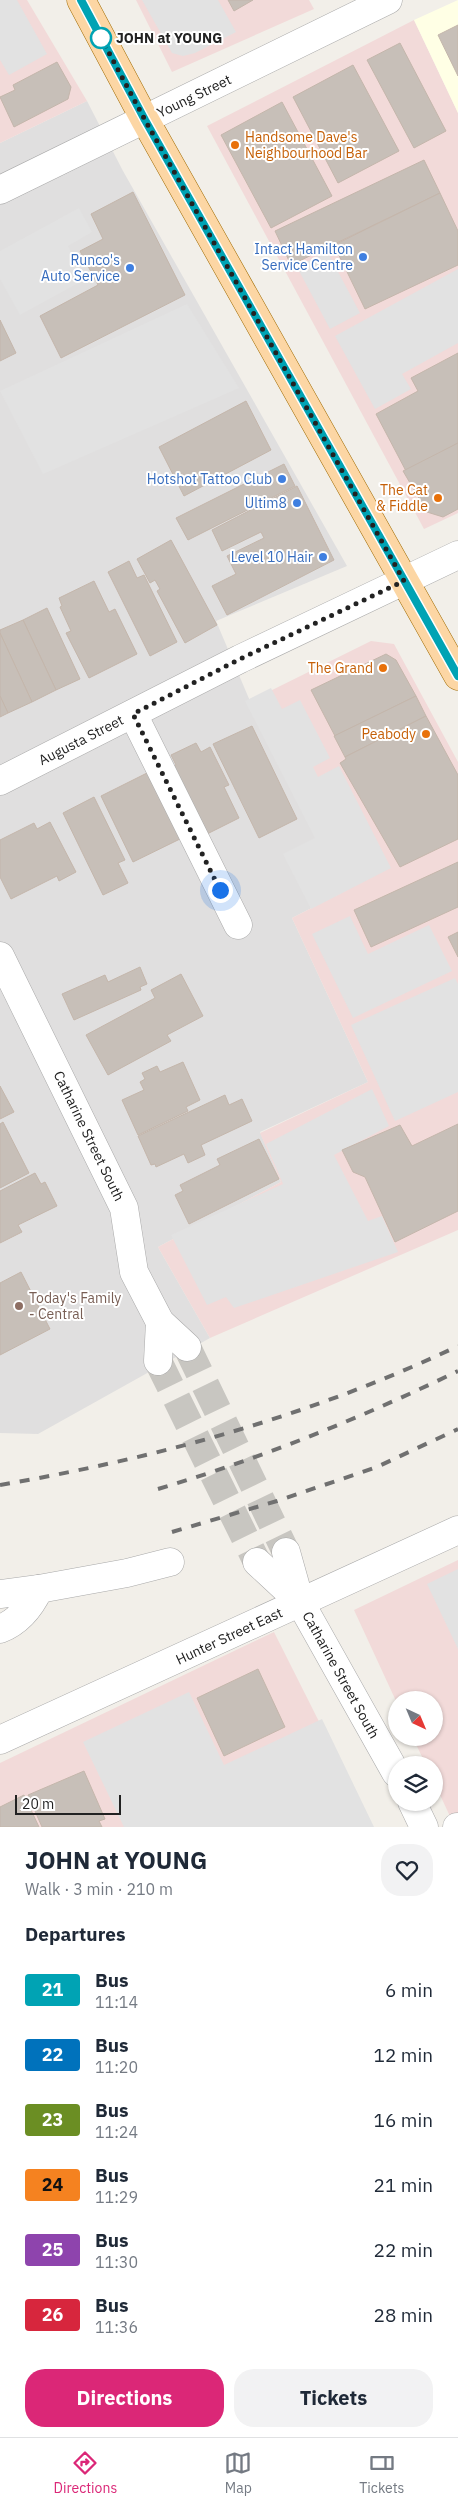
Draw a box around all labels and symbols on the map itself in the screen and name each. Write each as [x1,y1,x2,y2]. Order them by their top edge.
marker: JOHN at YOUNG [90,27,112,49]
place label: JOHN at YOUNG [116,29,222,47]
street label: Young Street [154,70,234,122]
place label: Handsome Dave's Neighbourhood Bar [245,128,367,162]
marker: Handsome Dave's Neighbourhood Bar [229,139,241,151]
place label: Intact Hamilton Service Centre [254,240,353,274]
place label: Runco's Auto Service [41,251,120,285]
marker: Intact Hamilton Service Centre [357,251,369,263]
marker: Runco's Auto Service [124,262,136,274]
place label: Hotshot Tattoo Club [147,470,272,488]
marker: Hotshot Tattoo Club [276,473,288,485]
place label: The Cat & Fiddle [376,481,428,515]
marker: The Cat & Fiddle [432,492,444,504]
place label: Ultim8 [245,494,287,512]
marker: Ultim8 [291,497,303,509]
place label: Level 10 Hair [231,548,313,566]
marker: Level 10 Hair [317,551,329,563]
place label: The Grand [308,659,373,677]
marker: The Grand [377,662,389,674]
street label: Augusta Street [35,711,127,769]
place label: Peabody [362,725,416,743]
marker: Peabody [420,728,432,740]
your location [208,878,233,903]
street label: Catharine Street South [50,1068,128,1204]
place label: Today's Family - Central [29,1289,121,1323]
marker: Today's Family - Central [13,1300,25,1312]
street label: Hunter Street East [173,1603,285,1669]
street label: Catharine Street South [299,1608,383,1742]
north arrow [388,1691,442,1746]
scale bar [15,1792,121,1815]

